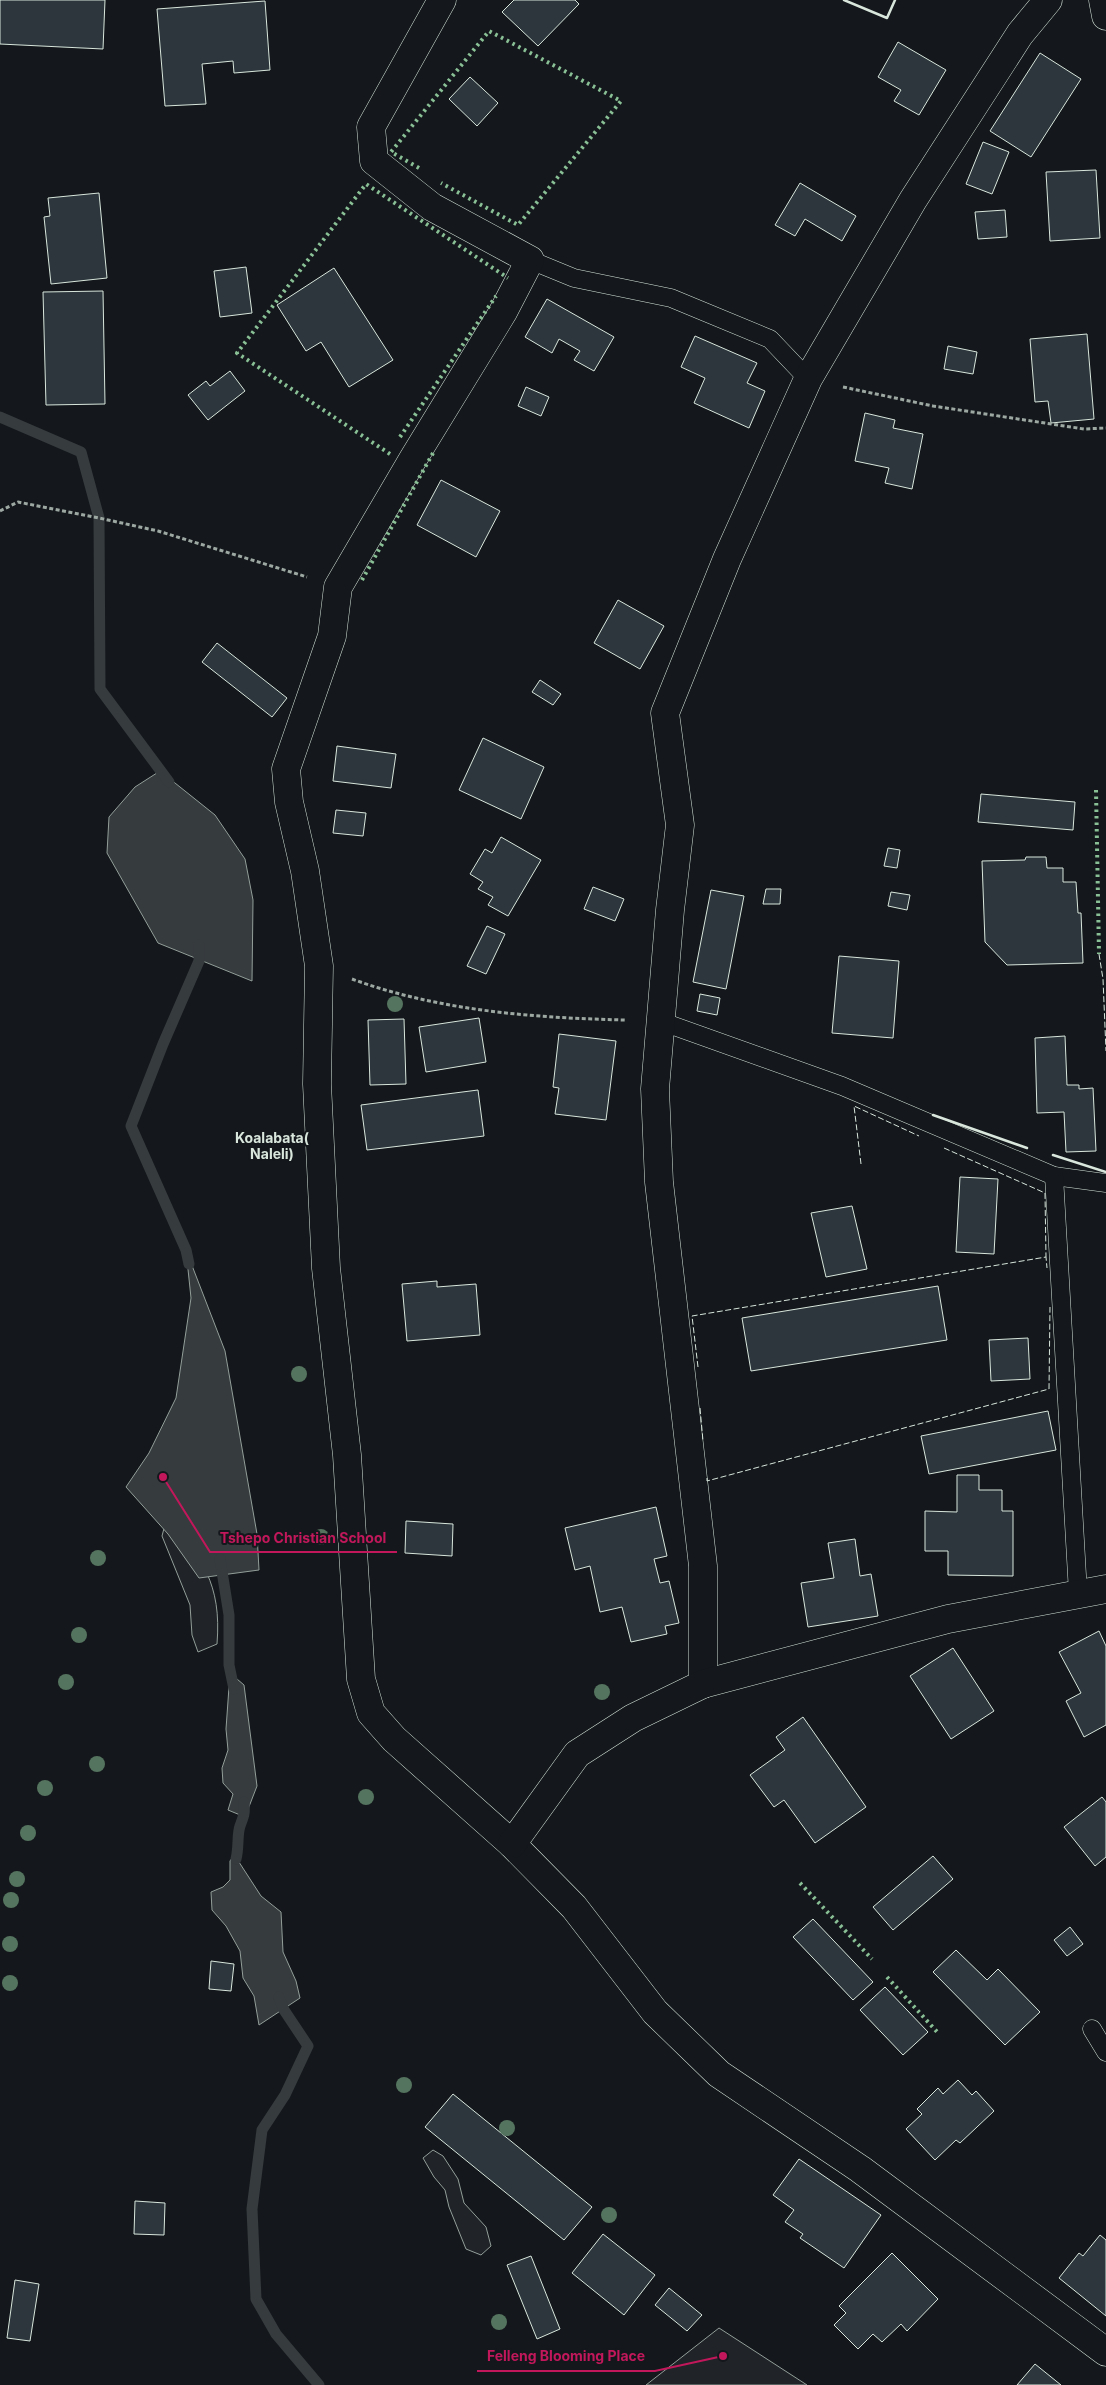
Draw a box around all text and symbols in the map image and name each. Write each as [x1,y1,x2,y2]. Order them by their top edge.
district label: Koalabata( Naleli) [235,1129,309,1162]
callout: Tshepo Christian School [210,1523,397,1552]
text: Tshepo Christian School [220,1529,386,1546]
callout: Felleng Blooming Place [477,2342,655,2371]
text: Felleng Blooming Place [487,2347,645,2364]

